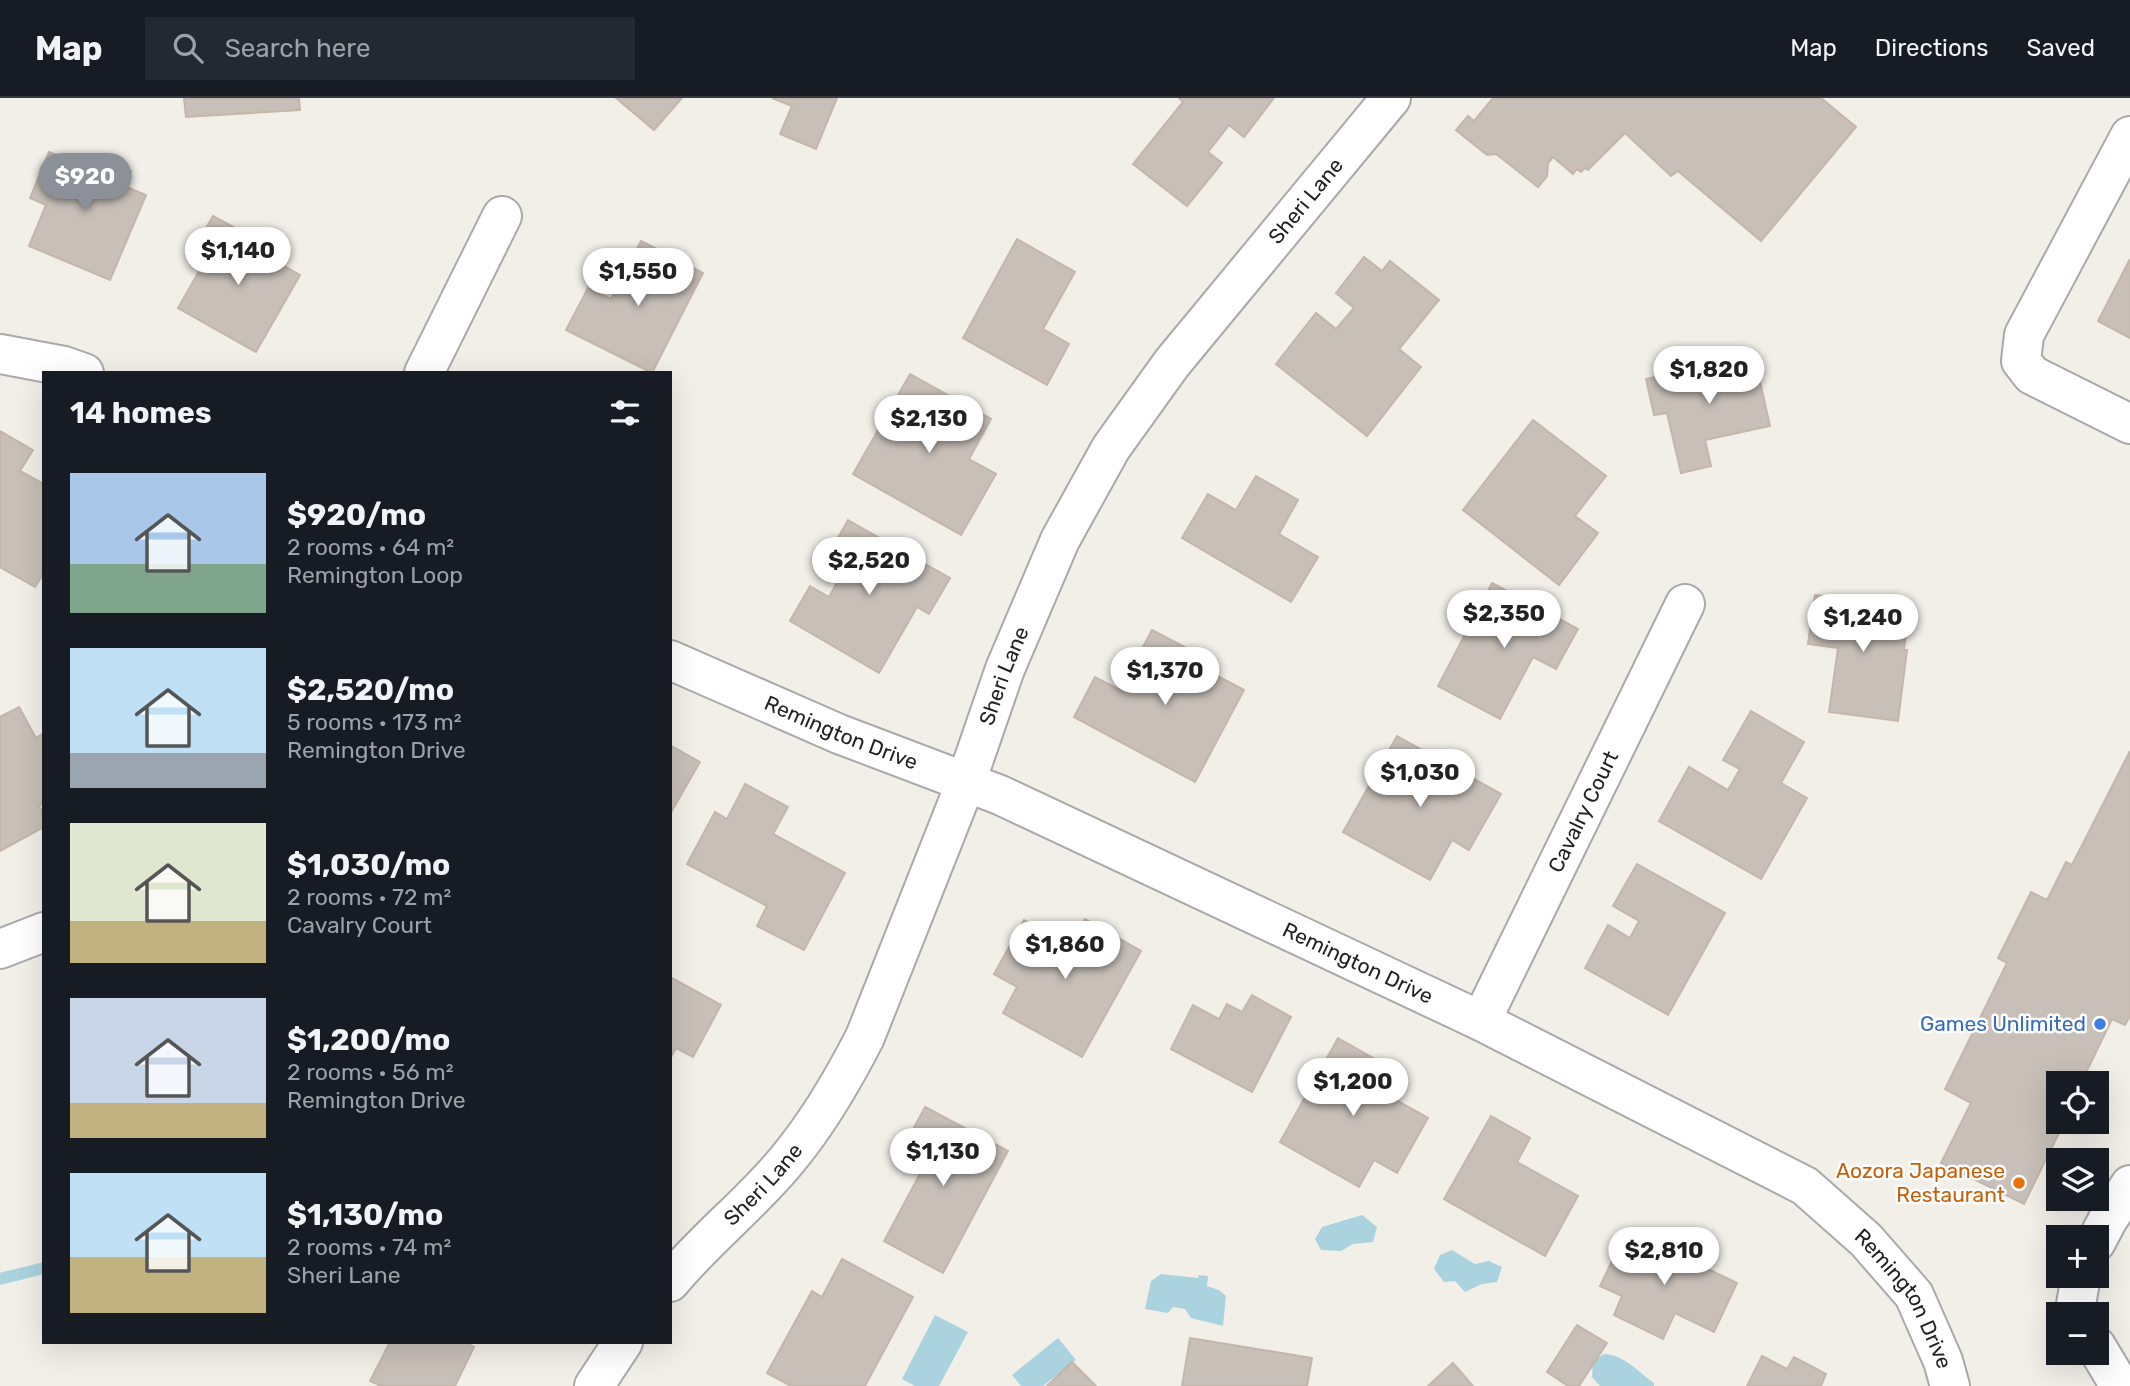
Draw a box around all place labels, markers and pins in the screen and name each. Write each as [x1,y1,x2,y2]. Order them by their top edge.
pin: $920 [44,153,126,213]
pin: $1,140 [181,228,295,287]
pin: $1,550 [581,248,695,308]
pin: $1,820 [1652,346,1766,406]
pin: $2,130 [872,396,986,455]
pin: $2,520 [812,538,926,597]
pin: $2,350 [1447,590,1561,650]
pin: $1,240 [1806,594,1920,654]
pin: $1,370 [1108,648,1222,707]
pin: $1,030 [1363,750,1477,809]
pin: $1,860 [1008,922,1122,981]
place label: Games Unlimited [1920,1011,2086,1036]
marker: Games Unlimited [2092,1016,2108,1032]
pin: $1,200 [1296,1058,1410,1118]
pin: $1,130 [886,1128,1000,1188]
place label: Aozora Japanese Restaurant [1836,1158,2005,1207]
marker: Aozora Japanese Restaurant [2011,1175,2027,1191]
pin: $2,810 [1607,1228,1721,1287]

